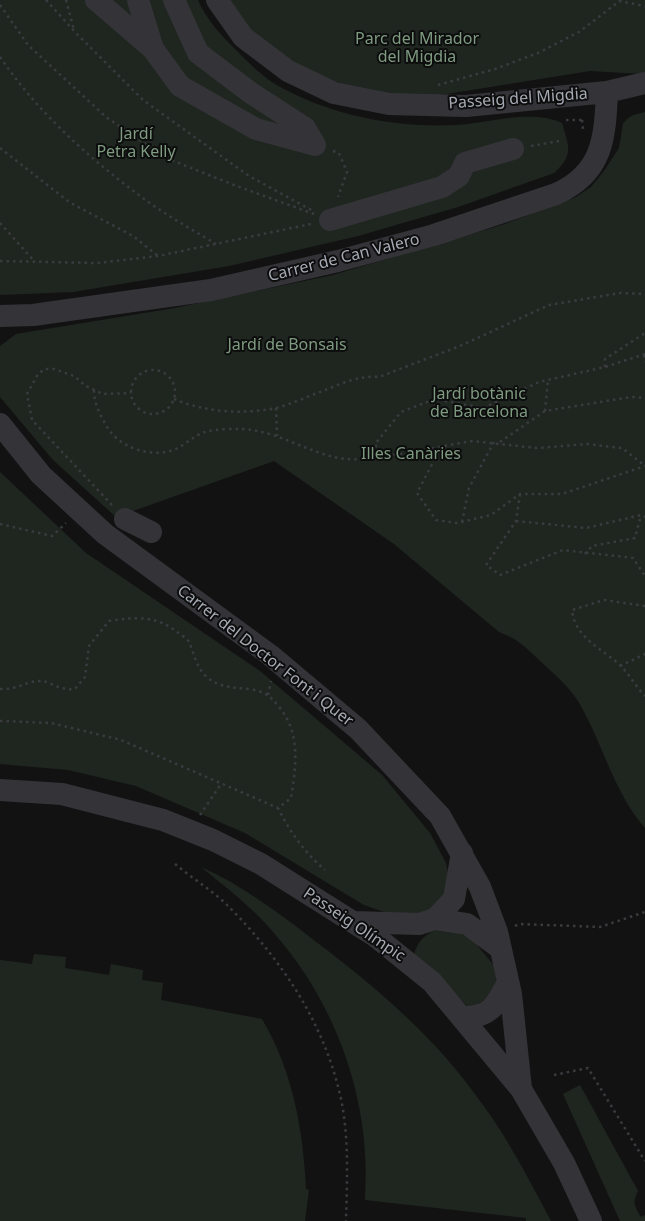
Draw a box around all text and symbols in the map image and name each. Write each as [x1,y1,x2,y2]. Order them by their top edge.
park label: Parc del Mirador del Migdia [355,29,479,67]
street label: Passeig del Migdia [448,85,588,113]
park label: Jardí Petra Kelly [96,124,176,162]
street label: Carrer de Can Valero [266,230,422,286]
park label: Jardí de Bonsais [227,335,347,355]
park label: Jardí botànic de Barcelona [430,384,528,422]
park label: Illes Canàries [361,444,461,464]
street label: Carrer del Doctor Font i Quer [173,581,357,731]
street label: Passeig Olímpic [300,884,408,966]

